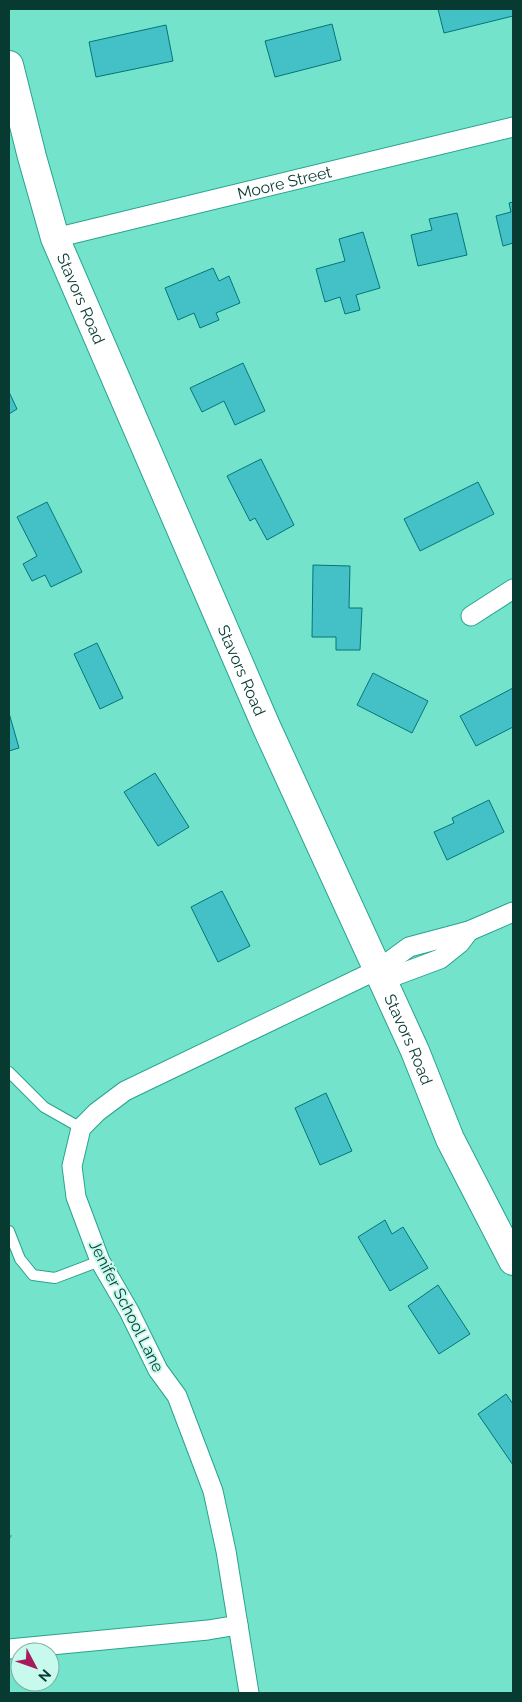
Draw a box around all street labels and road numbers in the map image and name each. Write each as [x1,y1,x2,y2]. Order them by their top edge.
street label: Moore Street [235,162,334,203]
street label: Stavors Road [53,250,109,347]
street label: Stavors Road [213,622,269,719]
street label: Stavors Road [380,991,436,1088]
street label: Jenifer School Lane [85,1237,168,1375]

